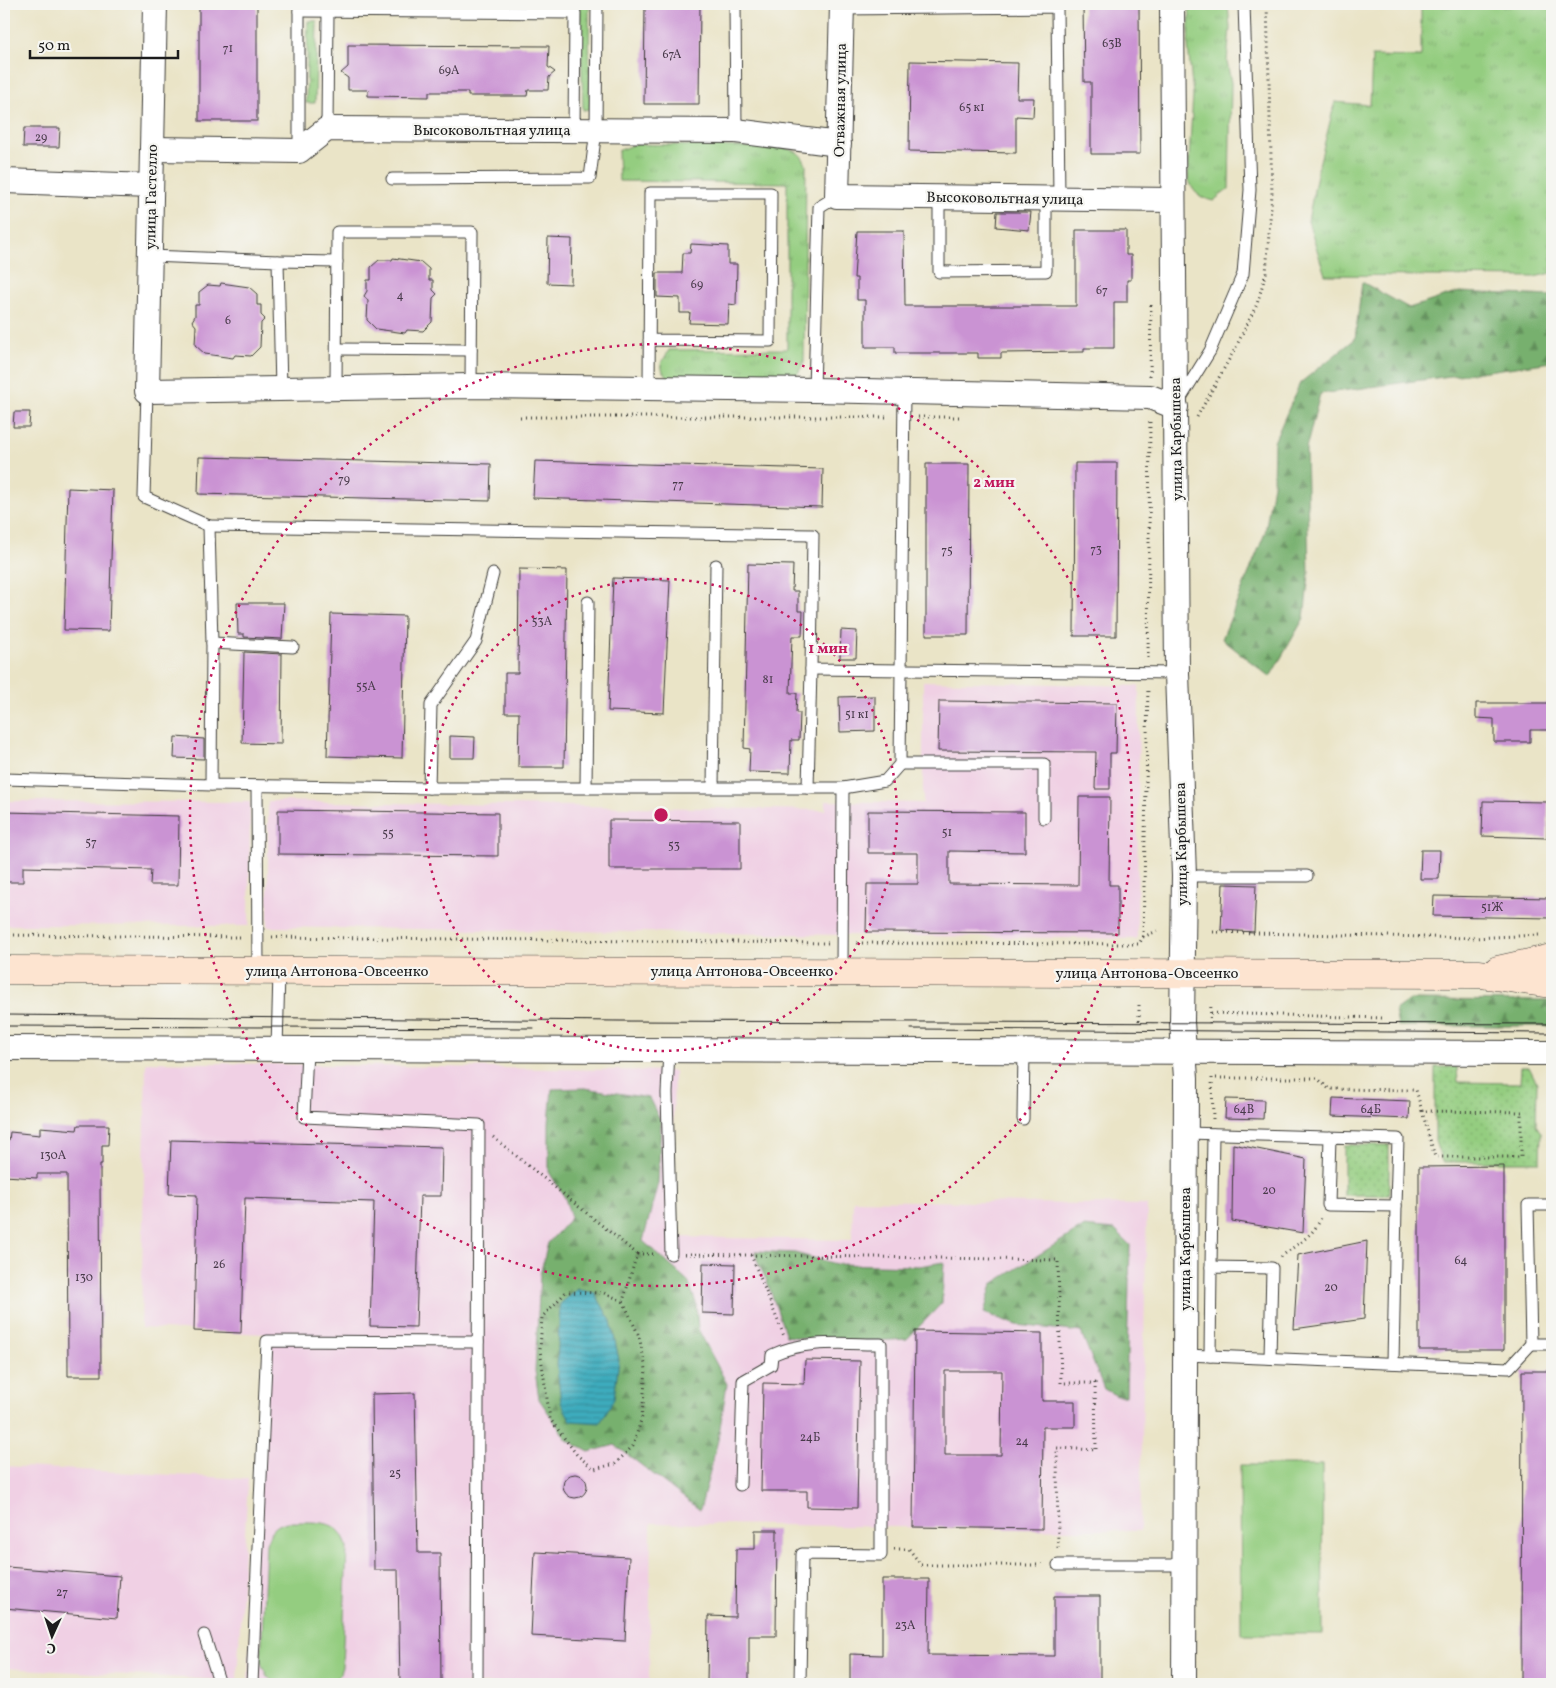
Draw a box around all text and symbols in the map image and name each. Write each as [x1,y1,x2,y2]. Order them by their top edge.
scale bar [30,28,178,60]
text: 50 m [38,36,70,57]
house number: 63В [1102,36,1122,52]
house number: 71 [223,41,233,57]
street label: Отважная улица [830,43,853,157]
house number: 67А [662,47,682,63]
house number: 69А [439,63,460,79]
house number: 65 к1 [959,100,985,116]
street label: Высоковольтная улица [413,121,571,142]
house number: 29 [35,130,47,146]
street label: улица Гастелло [141,144,164,250]
street label: Высоковольтная улица [926,188,1084,211]
house number: 69 [691,277,703,293]
house number: 67 [1096,283,1108,299]
house number: 4 [396,288,404,304]
house number: 6 [225,313,231,329]
street label: улица Карбышева [1166,377,1189,501]
house number: 79 [338,472,350,488]
text: 2 мин [973,473,1015,494]
house number: 77 [672,477,684,493]
house number: 73 [1090,542,1102,558]
house number: 75 [941,543,953,559]
house number: 53А [532,614,553,630]
text: 1 мин [808,639,848,660]
house number: 81 [763,672,773,688]
house number: 55А [356,679,377,695]
house number: 51 к1 [845,707,869,723]
street label: улица Карбышева [1171,782,1194,906]
centre of rings [652,806,670,824]
house number: 51 [942,825,952,841]
house number: 55 [382,826,394,842]
house number: 57 [85,835,97,851]
house number: 53 [668,838,680,854]
house number: 51Ж [1481,900,1503,916]
street label: улица Антонова-Овсеенко [245,962,429,983]
street label: улица Антонова-Овсеенко [650,962,834,983]
street label: улица Антонова-Овсеенко [1055,964,1239,985]
house number: 64В [1234,1102,1254,1118]
house number: 64Б [1361,1102,1381,1118]
house number: 130А [40,1148,67,1164]
house number: 20 [1262,1183,1276,1199]
street label: улица Карбышева [1176,1187,1197,1311]
house number: 64 [1455,1253,1467,1269]
house number: 26 [213,1257,225,1273]
house number: 130 [75,1270,93,1286]
house number: 20 [1324,1280,1338,1296]
house number: 24Б [800,1430,820,1446]
house number: 24 [1015,1434,1029,1450]
house number: 25 [389,1466,401,1482]
house number: 27 [56,1585,68,1601]
north arrow [28,1610,78,1660]
house number: 23А [895,1618,916,1634]
text: С [46,1638,56,1657]

